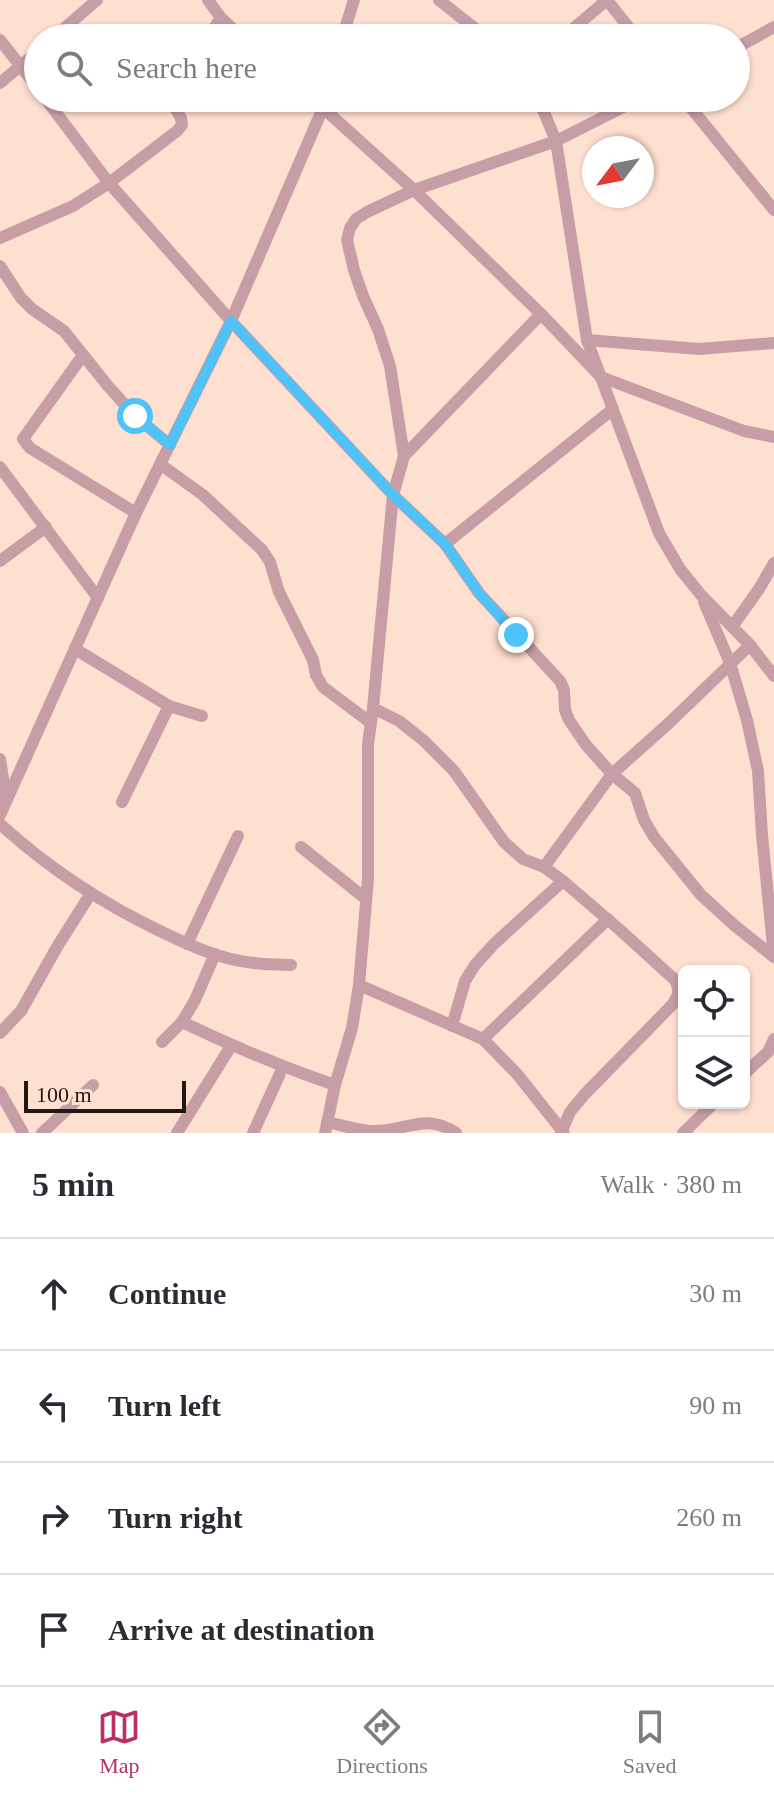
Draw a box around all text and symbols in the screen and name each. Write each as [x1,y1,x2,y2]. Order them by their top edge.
search box [24,24,750,112]
icon: search [52,46,96,90]
text: Search here [116,51,257,84]
north arrow [582,136,654,208]
route start [117,398,153,434]
route end [498,617,534,653]
map controls [678,965,750,1109]
button: locate [678,965,750,1037]
button: layers [678,1037,750,1109]
scale bar [24,1077,186,1113]
text: 100 m [36,1082,92,1107]
text: 5 min [32,1166,114,1203]
text: Walk · 380 m [600,1170,742,1199]
icon: ahead [32,1272,76,1316]
text: Continue [108,1277,226,1310]
text: 30 m [689,1279,742,1308]
icon: left [32,1384,76,1428]
text: Turn left [108,1389,221,1422]
text: 90 m [689,1391,742,1420]
icon: right [32,1496,76,1540]
text: Turn right [108,1501,243,1534]
text: 260 m [676,1503,742,1532]
icon: arrive [32,1608,76,1652]
text: Arrive at destination [108,1613,375,1646]
tab: Map [97,1705,141,1779]
tab: Directions [336,1705,428,1779]
tab: Saved [623,1705,677,1779]

